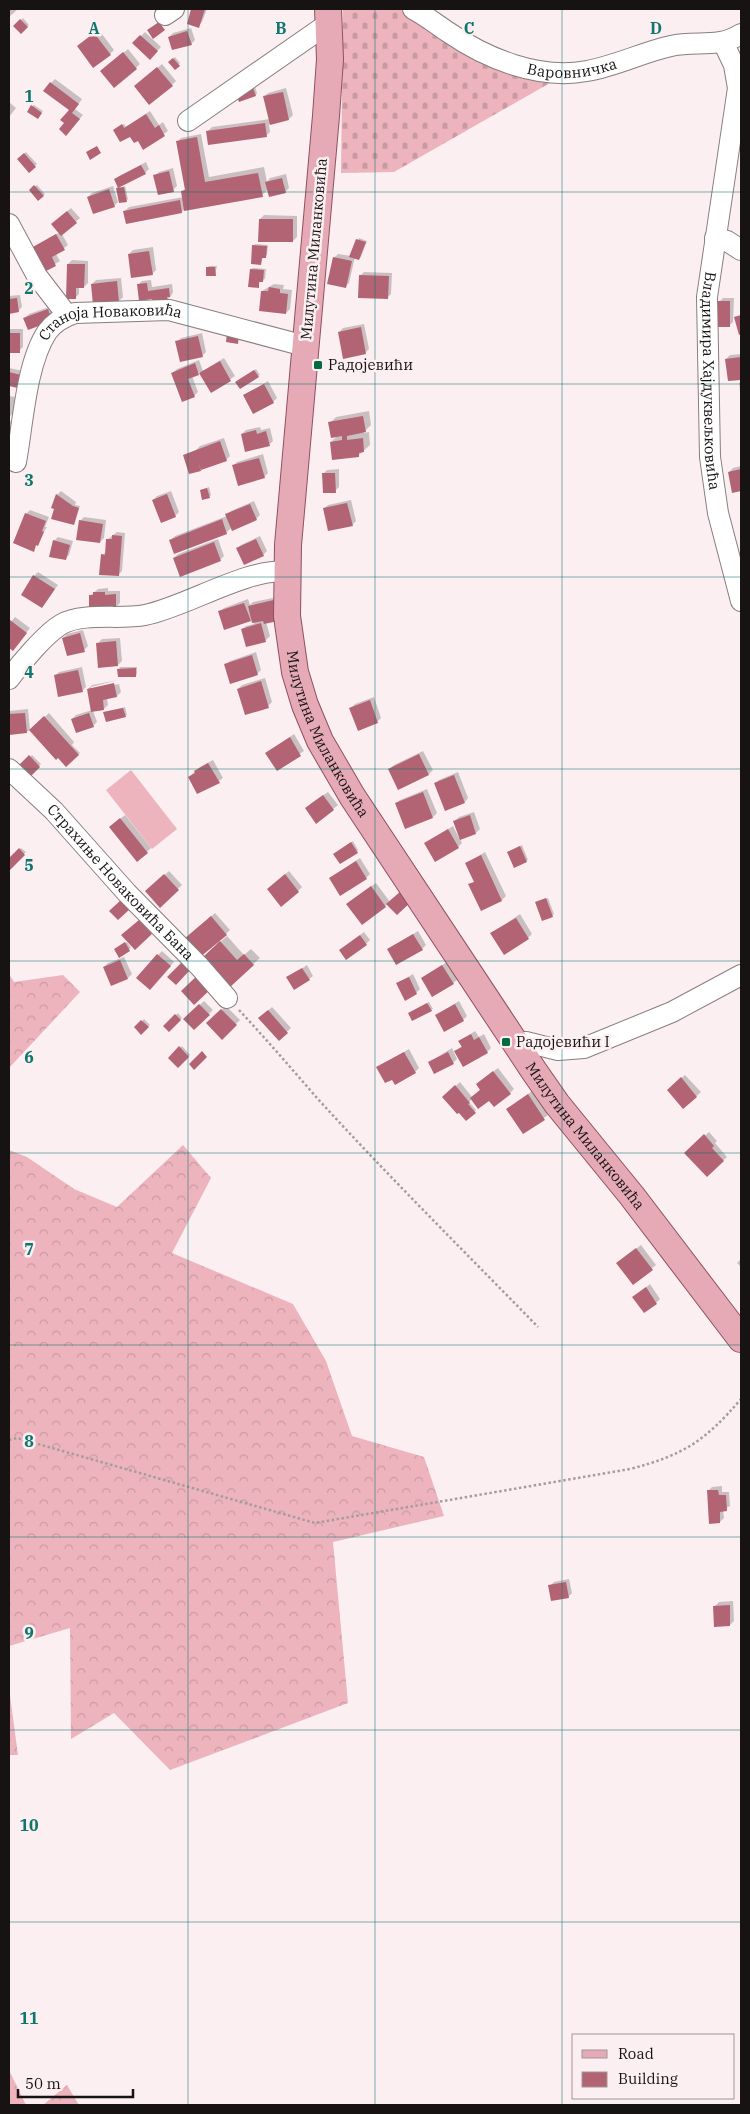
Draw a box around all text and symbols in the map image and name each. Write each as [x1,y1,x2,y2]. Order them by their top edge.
text: A [88,18,100,38]
text: B [275,18,287,38]
text: C [464,18,474,38]
text: D [650,18,662,38]
street label: Варовничка [525,54,619,82]
text: 1 [24,86,34,106]
street label: Милутина Миланковића [296,157,331,341]
street label: Владимира Хајдуквељковића [698,270,725,491]
text: 2 [24,278,34,298]
street label: Станоја Новаковића [34,299,184,344]
place label: Радојевићи [328,355,413,374]
marker: Радојевићи [312,359,324,371]
text: 3 [24,470,34,490]
street label: Милутина Миланковића [283,649,373,821]
text: 4 [24,662,34,682]
street label: Страхиње Новаковића Бана [43,800,198,964]
text: 5 [24,855,34,875]
place label: Радојевићи I [516,1032,610,1051]
marker: Радојевићи I [500,1036,512,1048]
text: 6 [24,1047,34,1067]
street label: Милутина Миланковића [522,1058,649,1213]
text: 7 [24,1239,34,1259]
text: 8 [24,1431,34,1451]
text: 9 [24,1623,34,1643]
text: 10 [19,1815,39,1835]
text: 11 [19,2008,39,2028]
legend [572,2034,735,2099]
text: Road [618,2044,654,2063]
scale bar [18,2066,132,2098]
text: Building [618,2069,678,2088]
text: 50 m [25,2074,61,2093]

